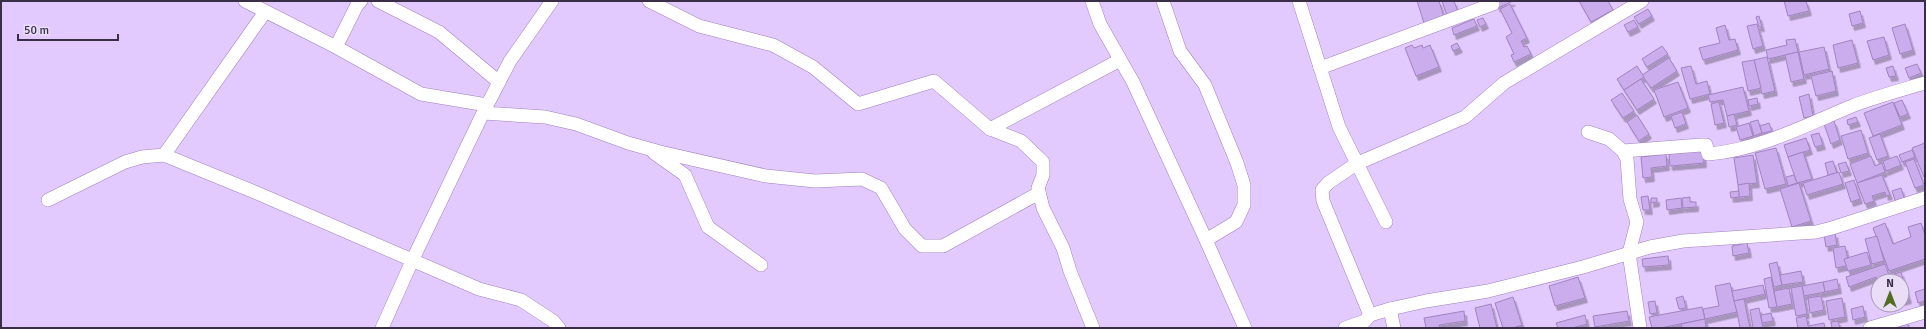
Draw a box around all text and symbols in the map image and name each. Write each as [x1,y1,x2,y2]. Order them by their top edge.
scale bar [18,16,118,42]
text: 50 m [24,23,49,38]
north arrow [1870,273,1910,313]
text: N [1886,277,1894,290]

